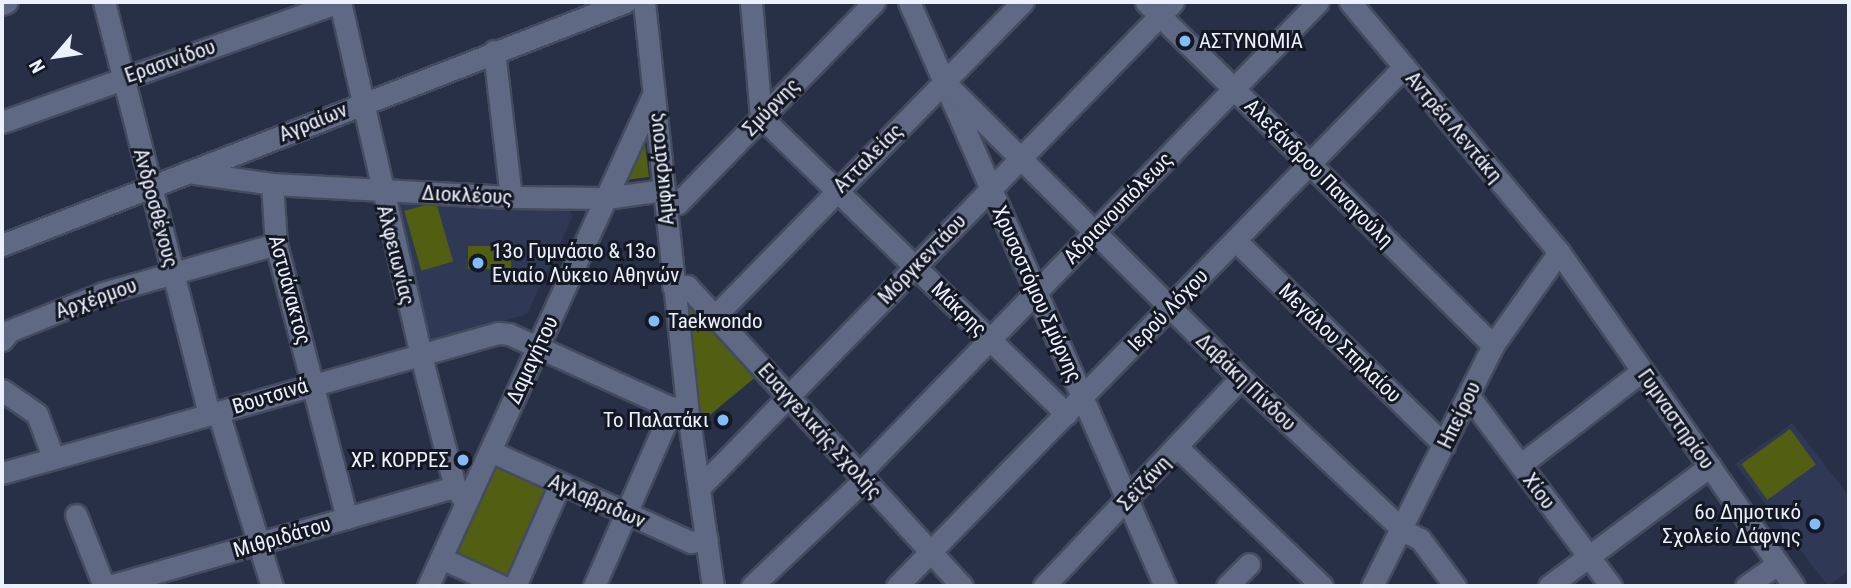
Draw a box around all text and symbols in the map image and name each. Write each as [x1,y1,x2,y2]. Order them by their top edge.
north arrow [21,21,91,91]
place label: ΑΣΤΥΝΟΜΙΑ [1199,28,1303,54]
marker: ΑΣΤΥΝΟΜΙΑ [1177,33,1193,49]
street label: Ερασινίδου [121,34,219,88]
text: N [24,56,50,77]
street label: Αντρέα Λεντάκη [1400,66,1508,188]
street label: Σμύρνης [737,73,805,141]
street label: Αλεξάνδρου Παναγούλη [1239,93,1399,253]
street label: Αγραίων [275,97,351,147]
street label: Αμφικράτους [643,111,679,227]
street label: Ατταλείας [828,118,908,198]
street label: Ανδροσθένους [128,146,184,270]
street label: Αδριανουπόλεως [1058,147,1178,269]
street label: Διοκλέους [421,180,513,210]
street label: Αλφειωνίας [371,202,421,308]
street label: Χρυσοστόμου Σμύρνης [987,202,1087,386]
street label: Μόργκεντάου [873,209,971,309]
street label: Αστυάνακτος [263,232,317,348]
place label: 13ο Γυμνάσιο & 13ο Ενιαίο Λύκειο Αθηνών [492,238,679,288]
marker: 13ο Γυμνάσιο & 13ο Ενιαίο Λύκειο Αθηνών [470,255,486,271]
street label: Ιερού Λόχου [1123,264,1213,356]
street label: Αρχέρμου [52,272,140,324]
street label: Μάκρης [926,277,992,341]
street label: Μεγάλου Σπηλαίου [1274,278,1406,408]
place label: Taekwondo [668,308,762,334]
street label: Δαμαγήτου [501,312,563,408]
marker: Taekwondo [646,313,662,329]
street label: Δαβάκη Πίνδου [1191,328,1301,436]
street label: Ευαγγελικής Σχολής [753,358,887,504]
street label: Γυμναστηρίου [1632,364,1720,474]
street label: Βουτσινά [229,373,311,419]
street label: Ηπείρου [1432,377,1486,453]
place label: Το Παλατάκι [603,407,709,433]
marker: Το Παλατάκι [715,412,731,428]
place label: ΧΡ. ΚΟΡΡΕΣ [351,447,449,473]
street label: Σεϊζάνη [1112,450,1176,516]
marker: ΧΡ. ΚΟΡΡΕΣ [455,452,471,468]
street label: Αγλαβριδων [545,468,649,534]
street label: Χίου [1517,468,1561,514]
place label: 6ο Δημοτικό Σχολείο Δάφνης [1662,499,1801,549]
street label: Μιθριδάτου [230,511,334,563]
marker: 6ο Δημοτικό Σχολείο Δάφνης [1807,516,1823,532]

